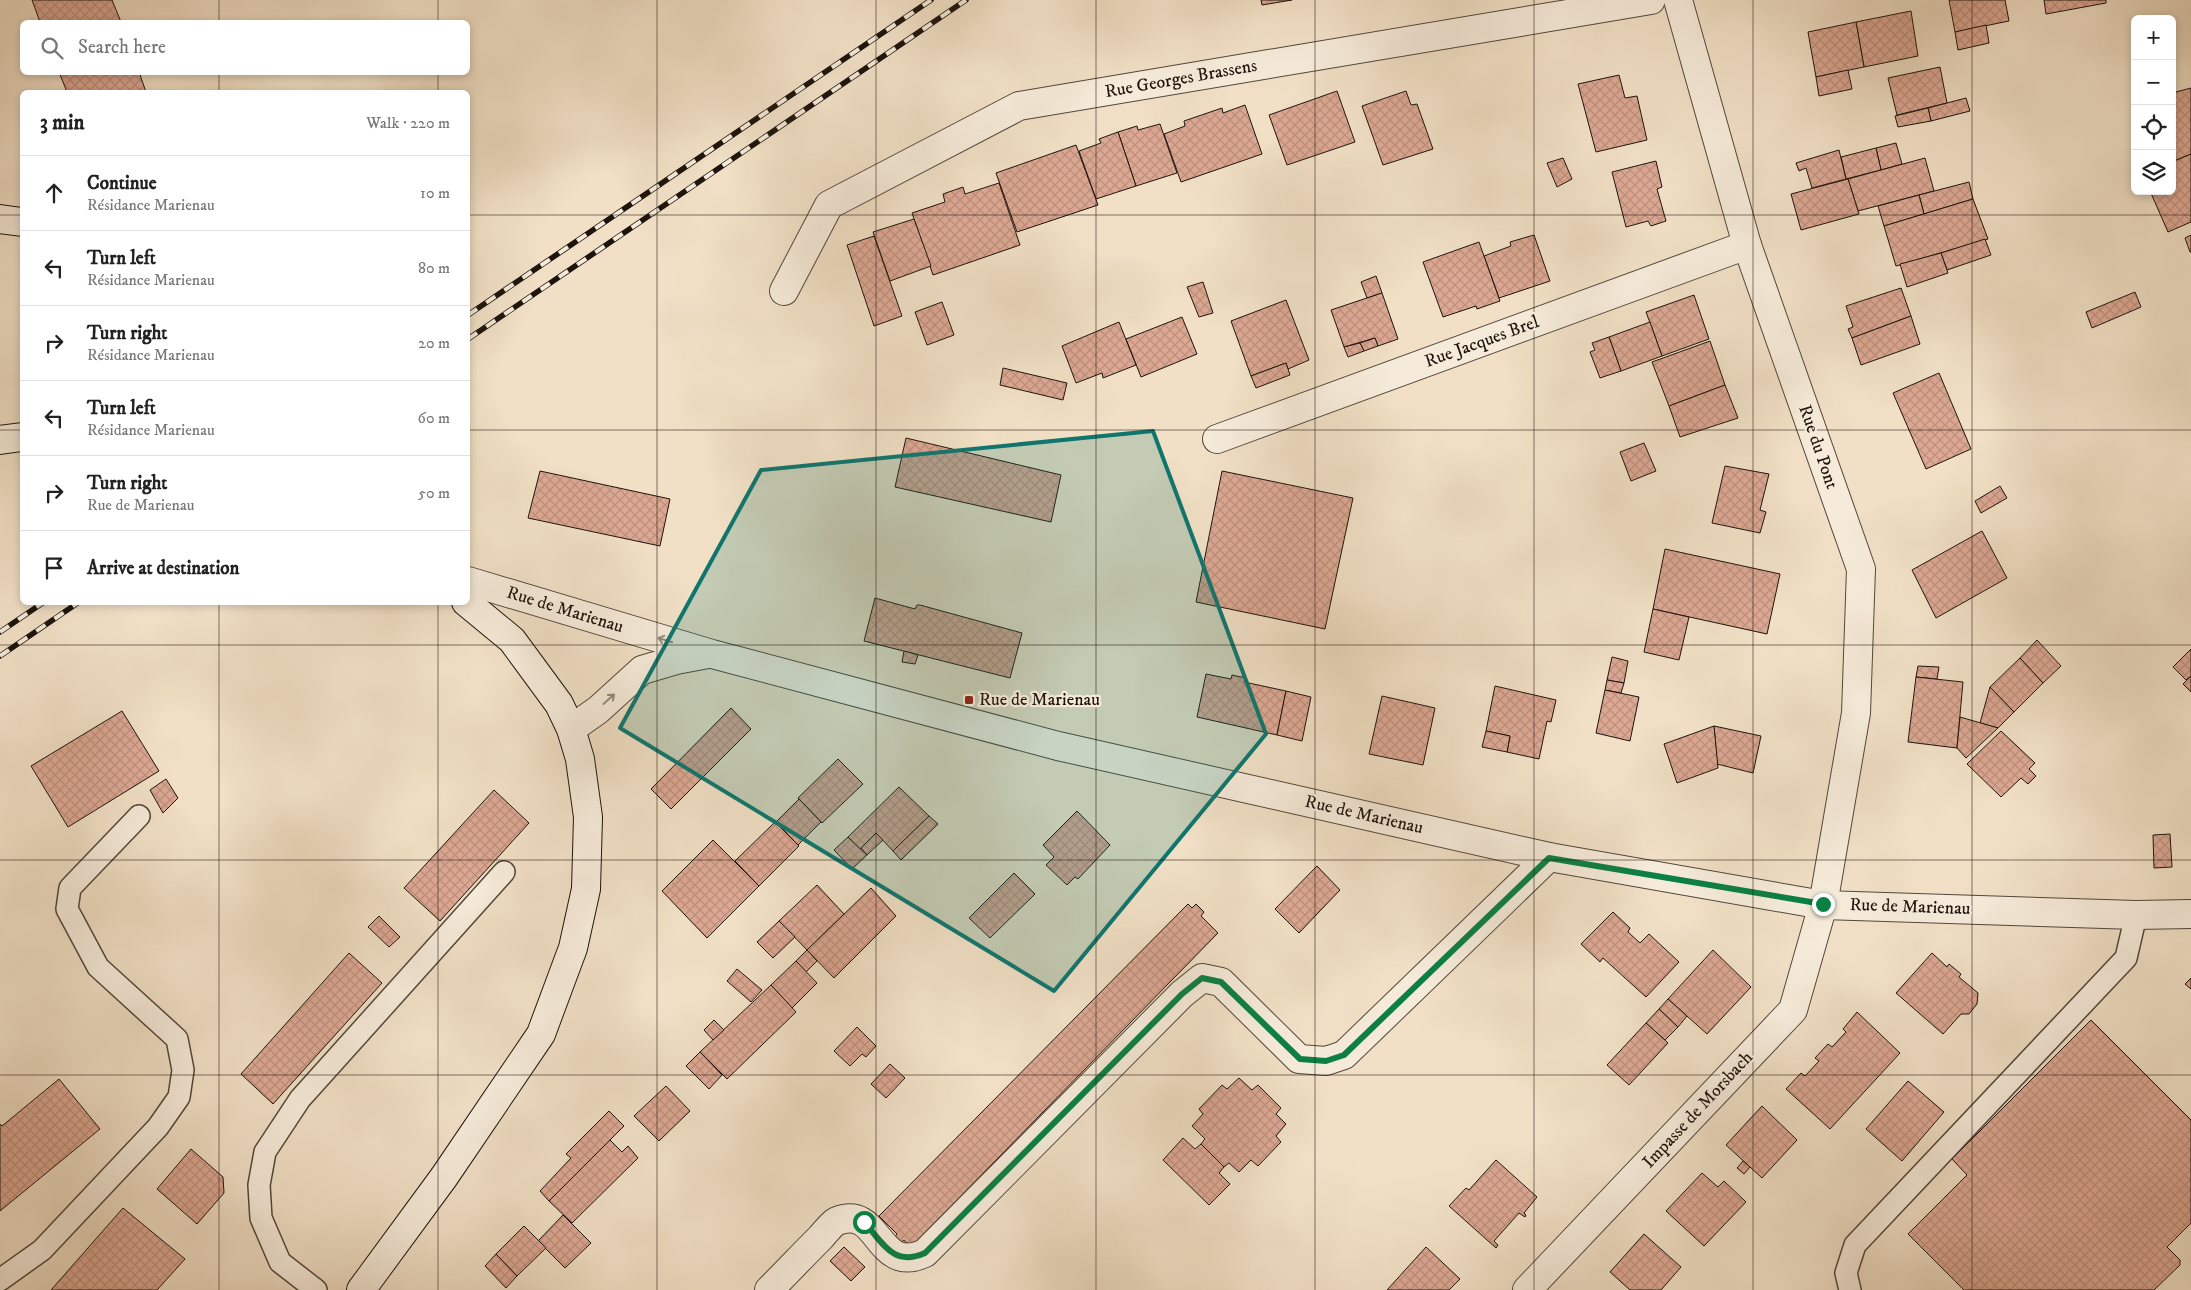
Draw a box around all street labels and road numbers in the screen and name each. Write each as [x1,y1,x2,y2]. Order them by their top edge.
street label: Rue Georges Brassens [1103,55,1259,103]
street label: Rue Jacques Brel [1422,311,1543,373]
street label: Rue du Pont [1793,402,1843,492]
street label: Rue de Marienau [504,582,626,638]
street label: Rue de Marienau [1303,791,1426,839]
street label: Rue de Marienau [1849,894,1971,920]
street label: Impasse de Morsbach [1638,1046,1758,1173]

